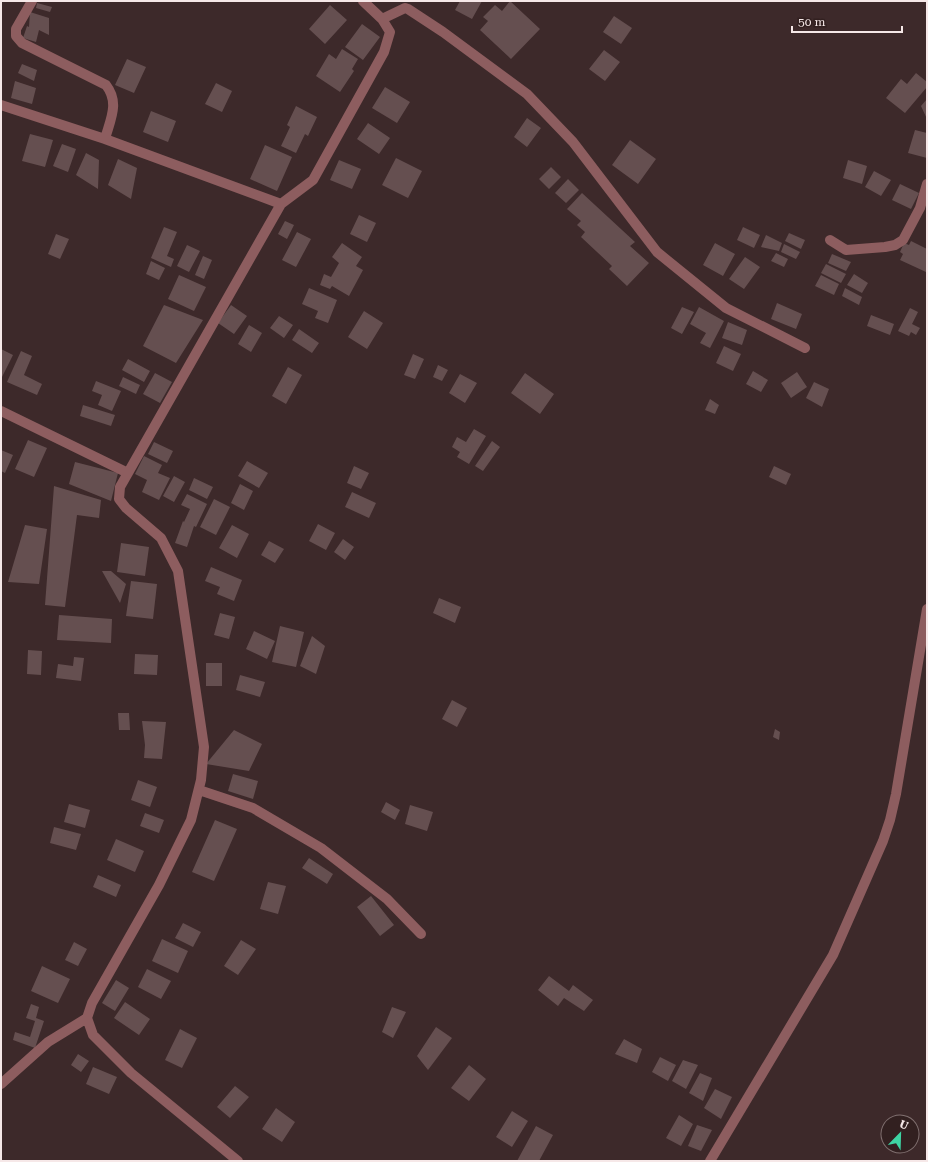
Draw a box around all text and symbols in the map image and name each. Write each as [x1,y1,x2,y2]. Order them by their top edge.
scale bar [792,8,902,34]
text: 50 m [798,15,825,29]
north arrow [880,1114,920,1154]
text: U [897,1118,911,1133]

